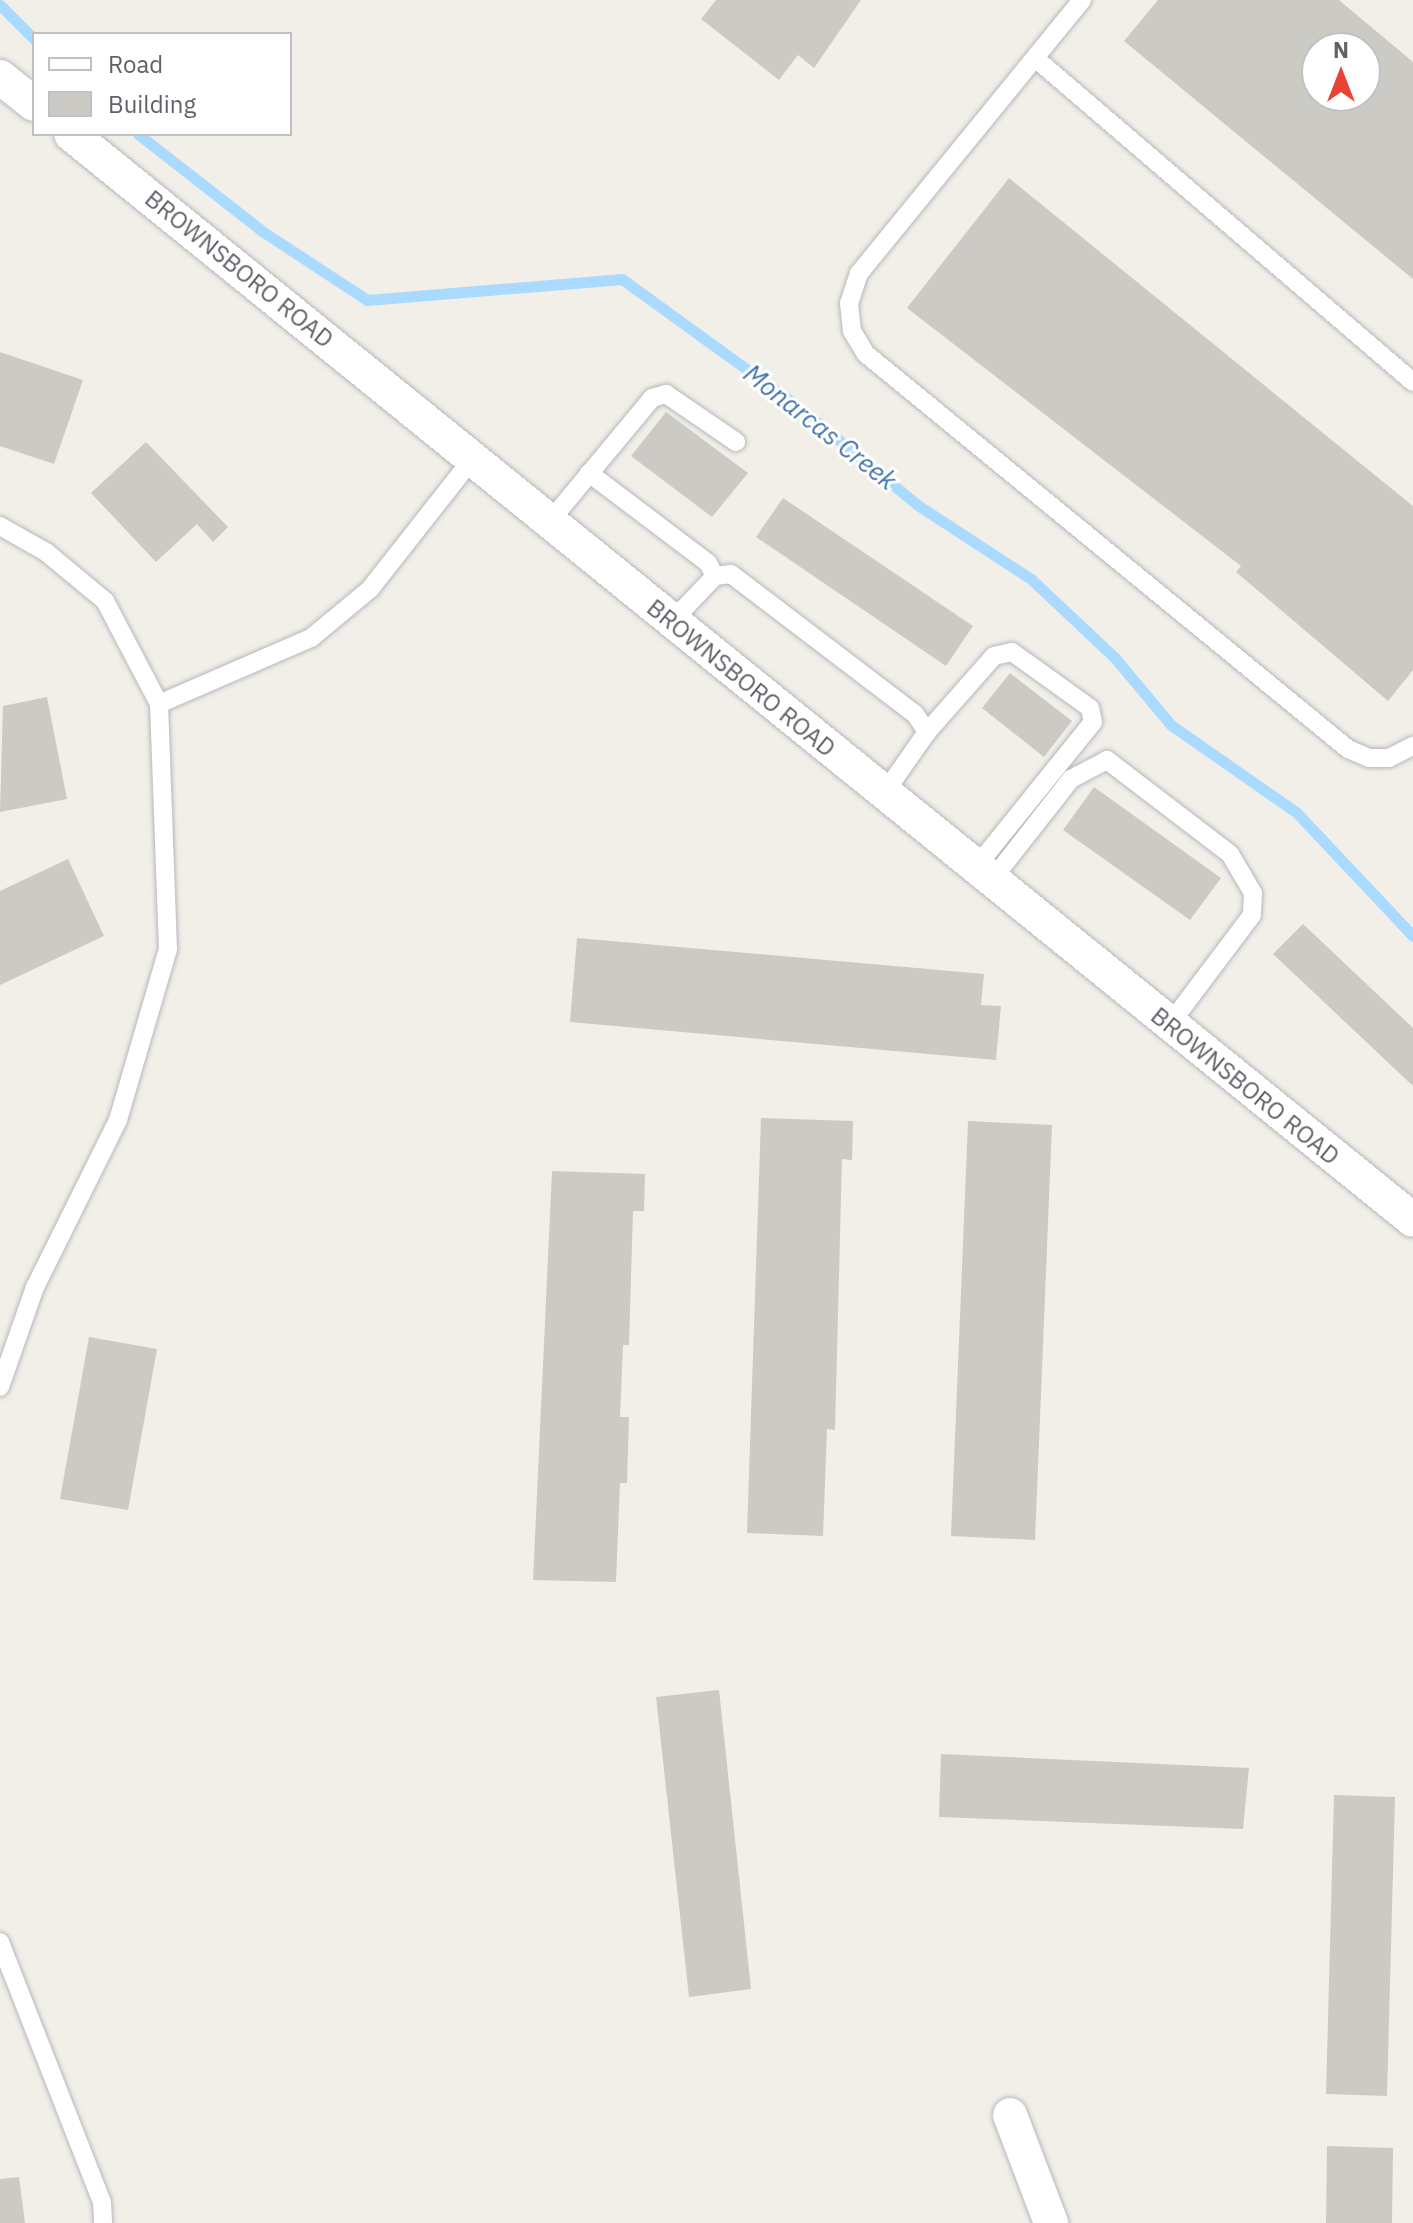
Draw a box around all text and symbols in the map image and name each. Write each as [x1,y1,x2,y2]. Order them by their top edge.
legend [32,32,292,136]
north arrow [1301,32,1381,112]
text: N [1333,35,1349,64]
text: Road [108,48,163,80]
text: Building [108,88,196,120]
street label: BROWNSBORO ROAD [139,184,339,354]
water label: Monarcas Creek [738,358,902,496]
street label: BROWNSBORO ROAD [641,593,841,763]
street label: BROWNSBORO ROAD [1145,1001,1345,1171]

